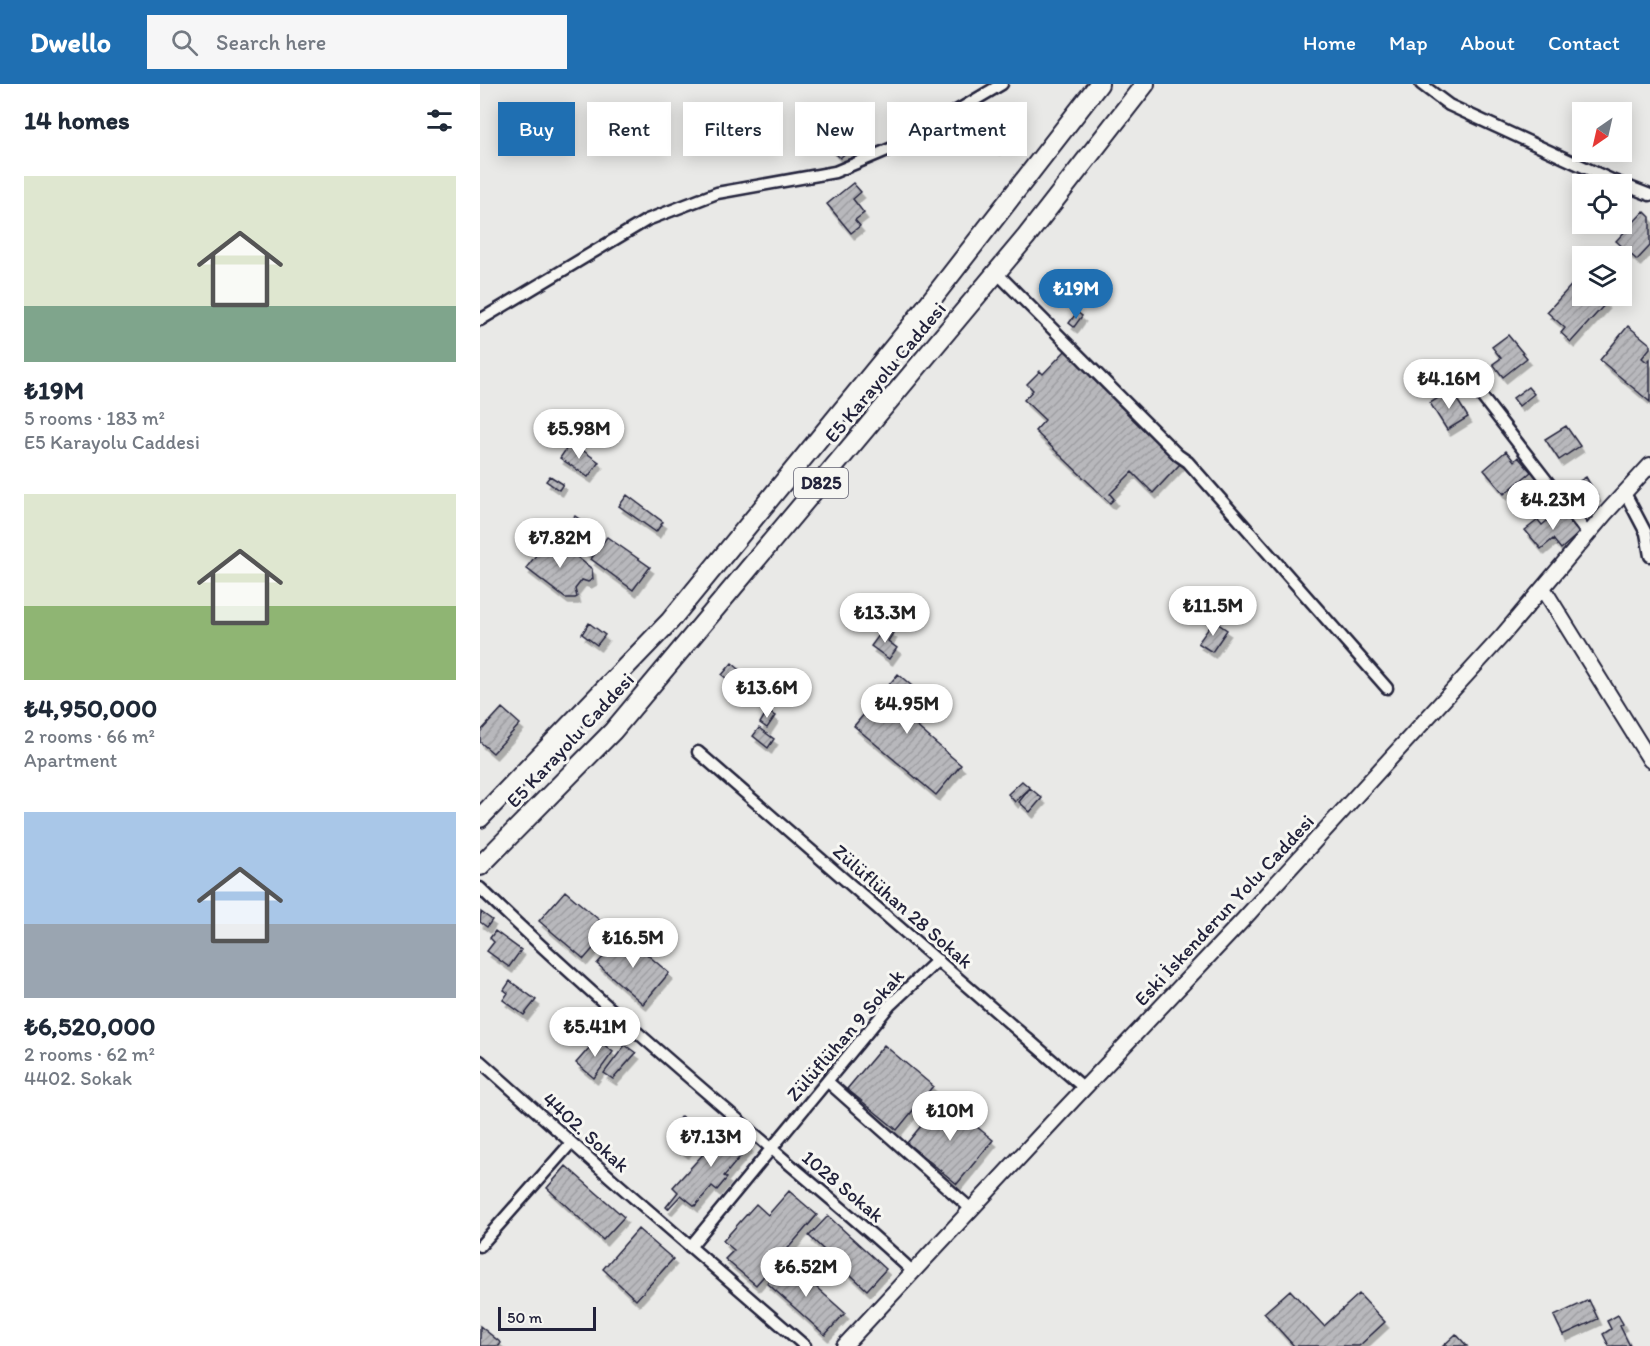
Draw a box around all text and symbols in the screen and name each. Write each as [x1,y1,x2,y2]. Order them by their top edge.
search box [147,15,567,69]
text: Dwello [30,25,111,59]
icon: search [168,26,201,59]
text: Search here [216,29,326,56]
text: Home [1303,30,1356,55]
text: Map [1389,30,1428,55]
text: About [1461,30,1515,55]
text: Contact [1548,30,1620,55]
chip: Buy [498,102,575,156]
chip: Rent [587,102,671,156]
chip: Filters [683,102,783,156]
chip: New [795,102,875,156]
chip: Apartment [887,102,1027,156]
north arrow [1572,102,1632,162]
map controls [1572,102,1632,306]
text: 14 homes [24,104,130,136]
icon: filters [423,104,456,137]
button: locate [1572,174,1632,234]
icon: home [186,215,294,323]
button: layers [1572,246,1632,306]
pin: ₺19M [1040,269,1112,320]
text: ₺19M [1053,276,1099,300]
street label: E5 Karayolu Caddesi [819,297,951,447]
pin: ₺4.16M [1400,359,1498,410]
text: ₺4.16M [1417,366,1481,390]
text: ₺19M [24,374,84,406]
text: 5 rooms · 183 m² [24,406,165,430]
pin: ₺5.98M [530,409,628,460]
text: ₺5.98M [547,416,611,440]
text: E5 Karayolu Caddesi [24,430,200,454]
road number: D825 [794,468,848,498]
pin: ₺4.23M [1504,480,1602,531]
text: ₺4.23M [1521,487,1585,511]
pin: ₺7.82M [511,518,609,569]
text: ₺7.82M [529,525,591,549]
icon: home [186,533,294,641]
pin: ₺11.5M [1164,586,1262,637]
pin: ₺13.3M [836,593,934,644]
text: ₺11.5M [1183,593,1243,617]
text: ₺13.3M [854,600,916,624]
street label: E5 Karayolu Caddesi [501,667,639,813]
pin: ₺13.6M [718,668,816,719]
text: ₺13.6M [736,675,798,699]
pin: ₺4.95M [858,684,956,735]
text: ₺4.95M [875,691,939,715]
text: ₺4,950,000 [24,692,157,724]
text: 2 rooms · 66 m² [24,724,155,748]
text: Apartment [24,748,117,772]
street label: Eski İskenderun Yolu Caddesi [1129,809,1319,1011]
street label: Zülüflühan 28 Sokak [828,839,978,973]
icon: home [186,851,294,959]
pin: ₺16.5M [584,918,682,969]
text: ₺16.5M [602,925,664,949]
street label: Zülüflühan 9 Sokak [781,964,909,1106]
pin: ₺5.41M [546,1007,644,1058]
text: ₺6,520,000 [24,1010,155,1042]
text: ₺5.41M [563,1014,627,1038]
text: 2 rooms · 62 m² [24,1042,155,1066]
text: 4402. Sokak [24,1066,132,1090]
street label: 4402. Sokak [538,1087,634,1177]
pin: ₺10M [914,1091,986,1142]
text: ₺10M [926,1098,974,1122]
pin: ₺7.13M [662,1117,760,1168]
text: ₺7.13M [680,1124,742,1148]
street label: 1028 Sokak [797,1145,889,1227]
pin: ₺6.52M [757,1247,855,1298]
text: ₺6.52M [775,1254,838,1278]
scale bar [498,1304,596,1332]
text: 50 m [507,1308,542,1327]

